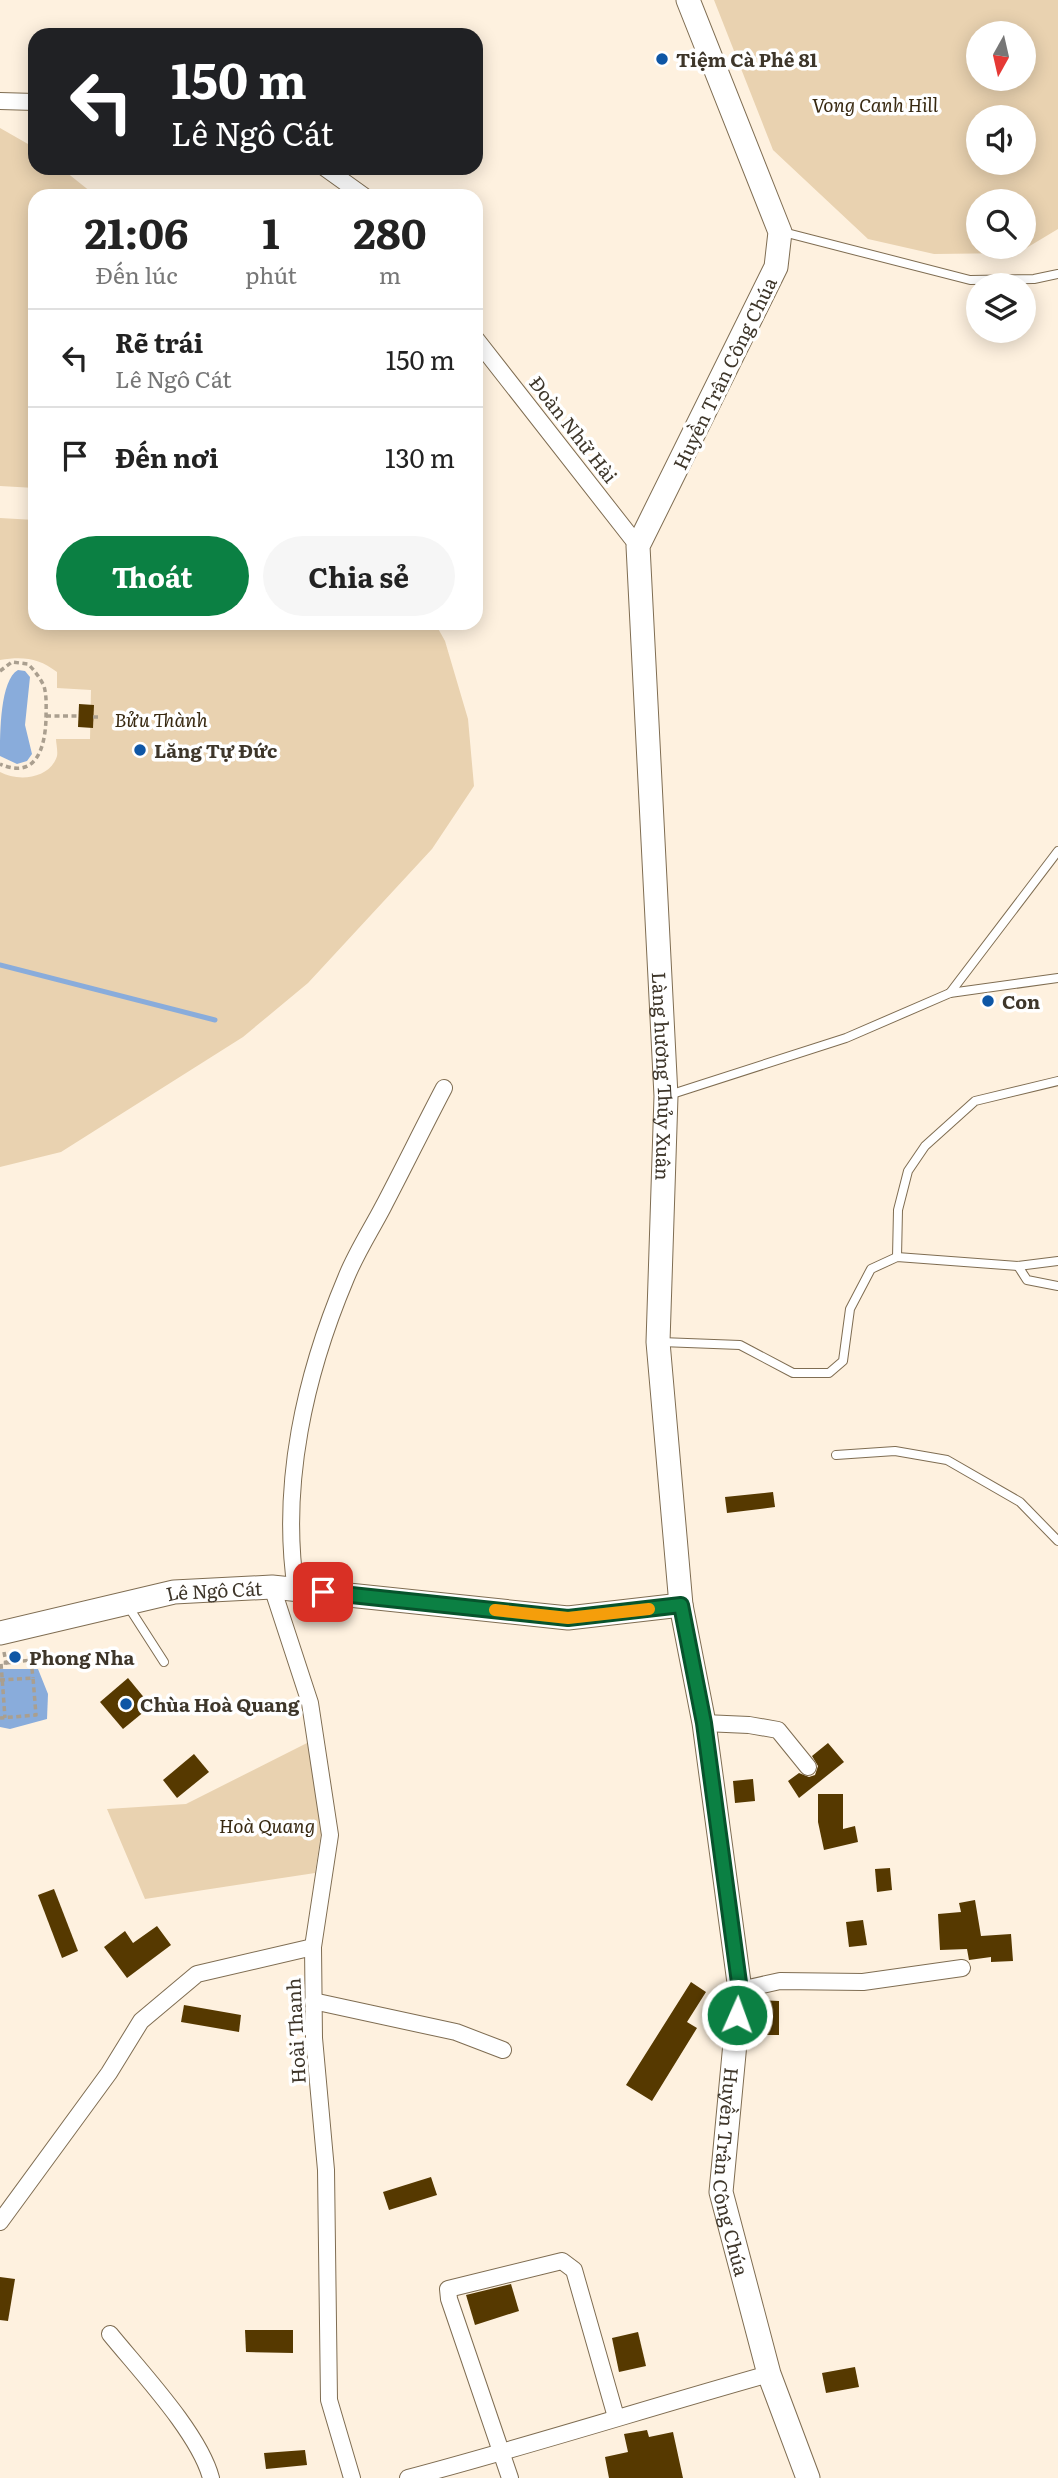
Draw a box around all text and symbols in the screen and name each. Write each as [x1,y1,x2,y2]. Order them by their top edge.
north arrow [966,21,1036,91]
map controls [966,21,1036,343]
text: 150 m [171,41,307,114]
place label: Tiệm Cà Phê 81 [676,45,818,73]
marker: Tiệm Cà Phê 81 [654,51,670,67]
icon: left [56,56,147,147]
park label: Vong Canh Hill [812,90,939,118]
button: sound [966,105,1036,175]
text: Lê Ngô Cát [171,108,333,156]
button: search [966,189,1036,259]
text: 21:06 [84,200,189,262]
text: 1 [262,200,280,262]
text: 280 [353,200,427,262]
text: Đến lúc [95,257,178,291]
text: phút [245,257,297,291]
text: m [379,257,401,291]
street label: Huyền Trân Công Chúa [665,271,783,474]
button: layers [966,273,1036,343]
text: Rẽ trái [115,322,203,361]
icon: left [56,339,94,377]
text: 150 m [386,339,455,378]
text: Lê Ngô Cát [115,361,232,395]
street label: Đoàn Nhữ Hài [523,369,625,489]
icon: arrive [56,437,94,475]
text: Đến nơi [115,437,218,476]
text: 130 m [385,437,455,476]
button: Thoát [56,536,249,616]
button: Chia sẻ [263,536,455,616]
park label: Bửu Thành [114,705,208,733]
place label: Lăng Tự Đức [154,736,277,764]
marker: Lăng Tự Đức [132,742,148,758]
street label: Làng hương Thủy Xuân [646,971,681,1181]
place label: Con [1002,987,1040,1015]
marker: Con [980,993,996,1009]
pin [293,1562,353,1622]
street label: Lê Ngô Cát [163,1573,263,1607]
icon: arrive [304,1573,342,1611]
place label: Phong Nha [29,1643,135,1671]
marker: Phong Nha [7,1649,23,1665]
place label: Chùa Hoà Quang [140,1690,300,1718]
marker: Chùa Hoà Quang [118,1696,134,1712]
park label: Hoà Quang [219,1811,315,1839]
street label: Hoài Thanh [278,1977,312,2085]
position arrow [700,1978,774,2052]
street label: Huyền Trân Công Chúa [707,2066,757,2280]

